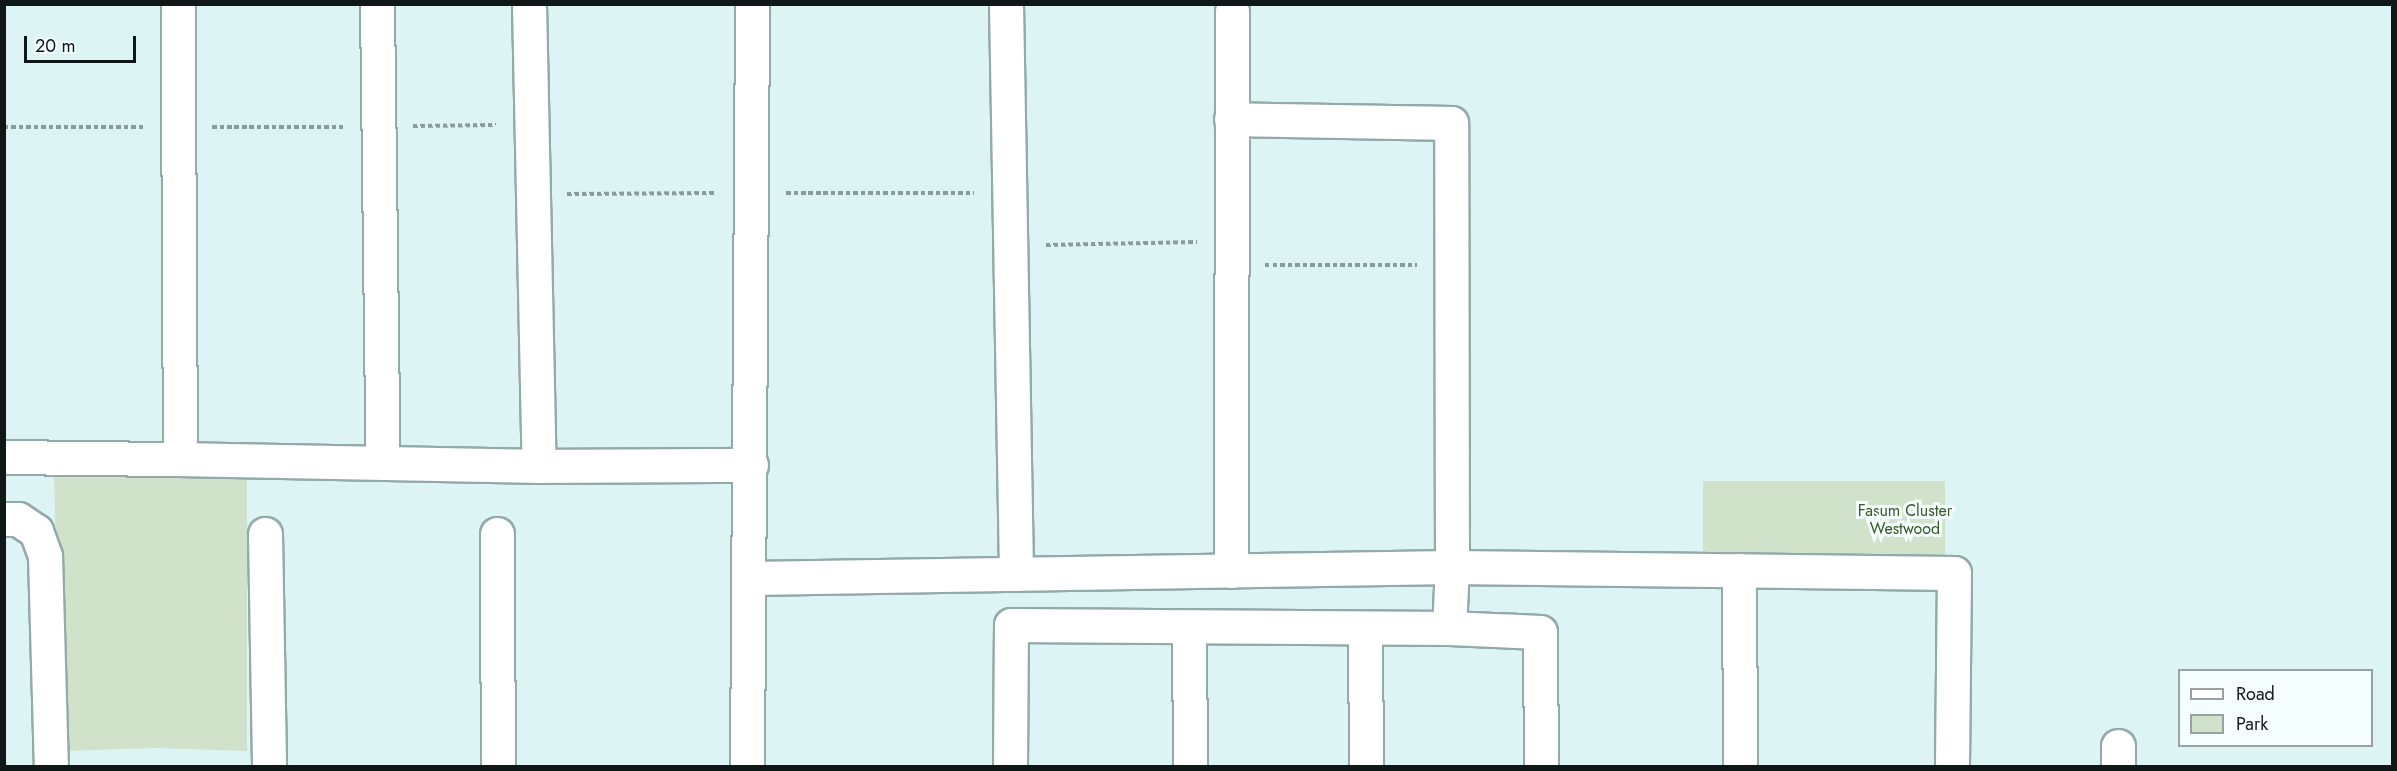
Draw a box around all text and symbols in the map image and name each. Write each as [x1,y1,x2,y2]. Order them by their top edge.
scale bar [27,24,140,62]
text: 20 m [35,33,75,59]
park label: Fasum Cluster Westwood [1858,501,1952,539]
legend [2178,669,2373,747]
text: Road [2236,681,2275,707]
text: Park [2236,711,2268,737]

